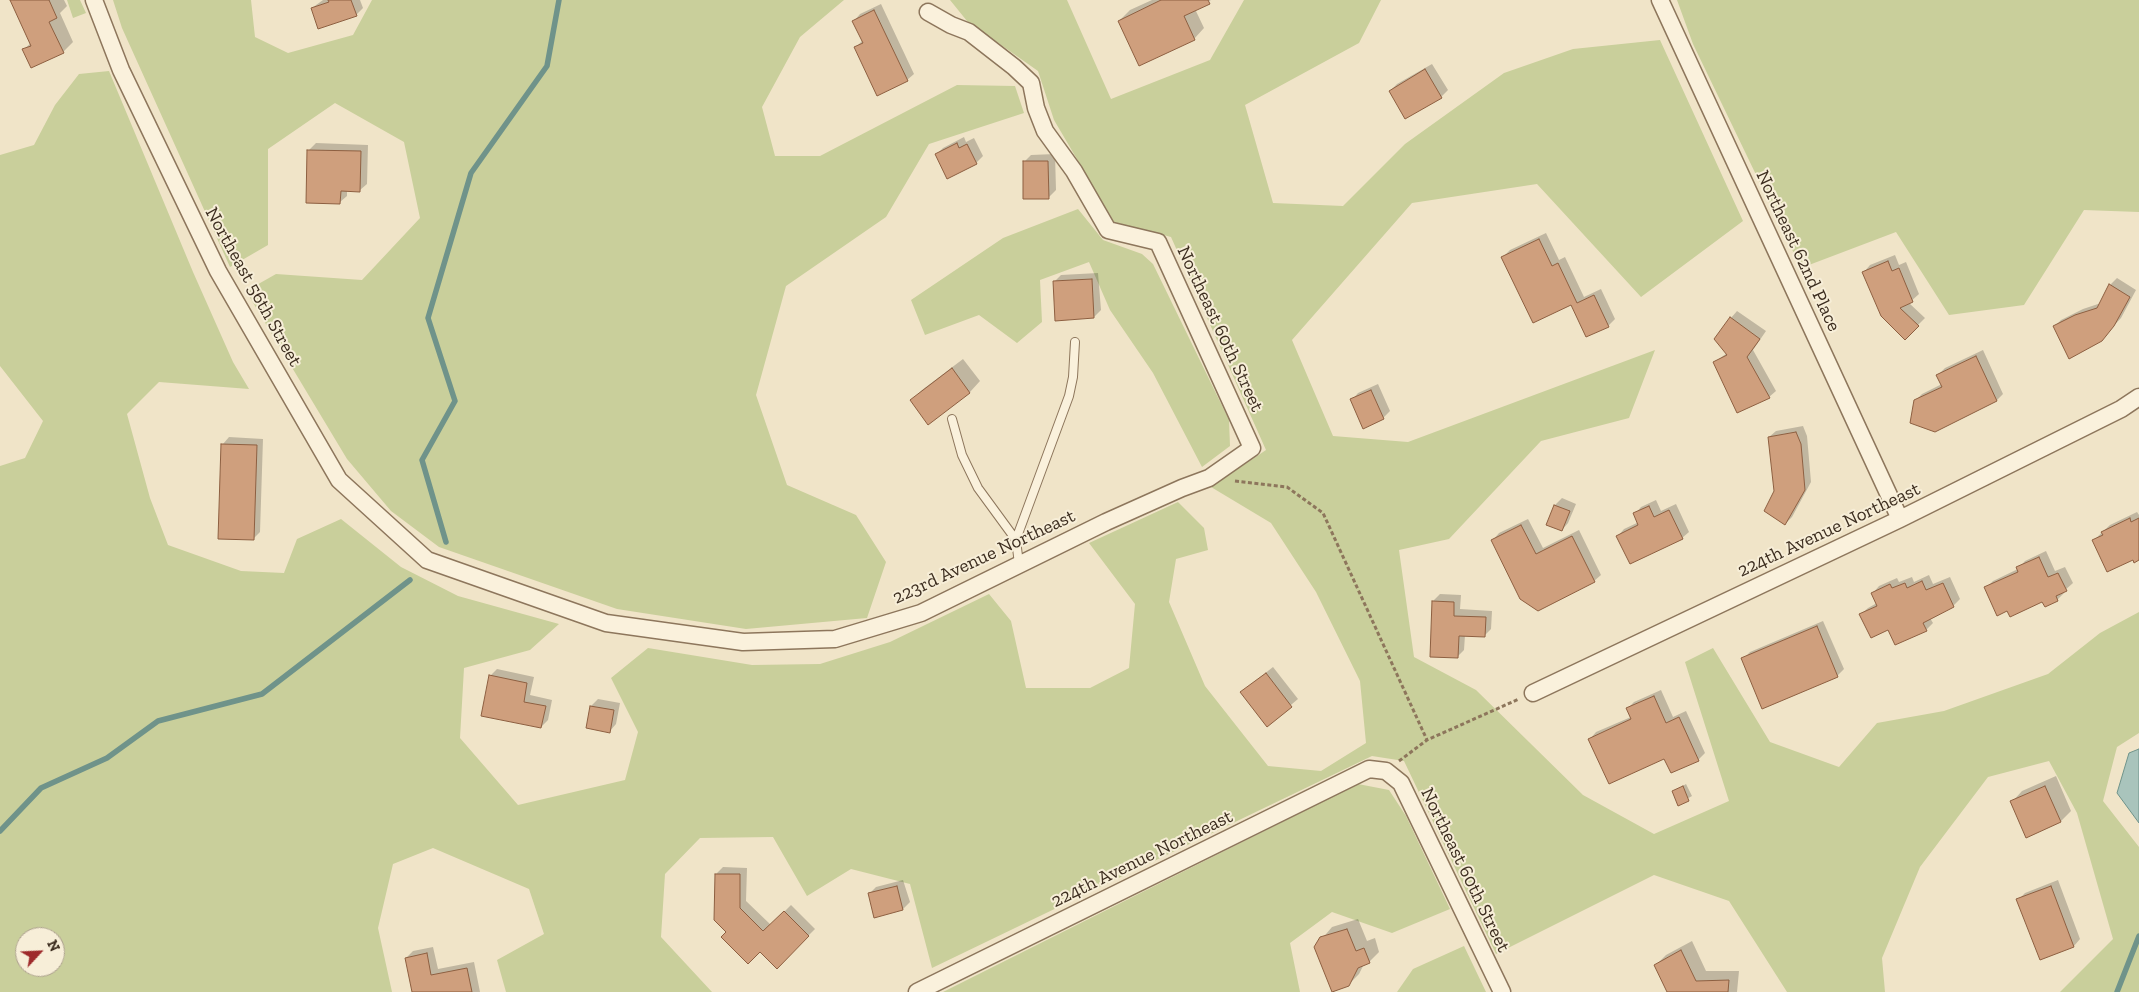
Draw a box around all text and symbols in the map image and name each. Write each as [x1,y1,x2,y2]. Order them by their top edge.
street label: Northeast 62nd Place [1751,167,1845,335]
street label: Northeast 56th Street [200,203,306,371]
street label: Northeast 60th Street [1172,243,1268,415]
street label: 224th Avenue Northeast [1734,478,1924,582]
street label: 223rd Avenue Northeast [889,505,1079,609]
street label: Northeast 60th Street [1415,784,1515,956]
street label: 224th Avenue Northeast [1048,805,1236,913]
north arrow [15,927,65,977]
text: N [43,937,63,954]

